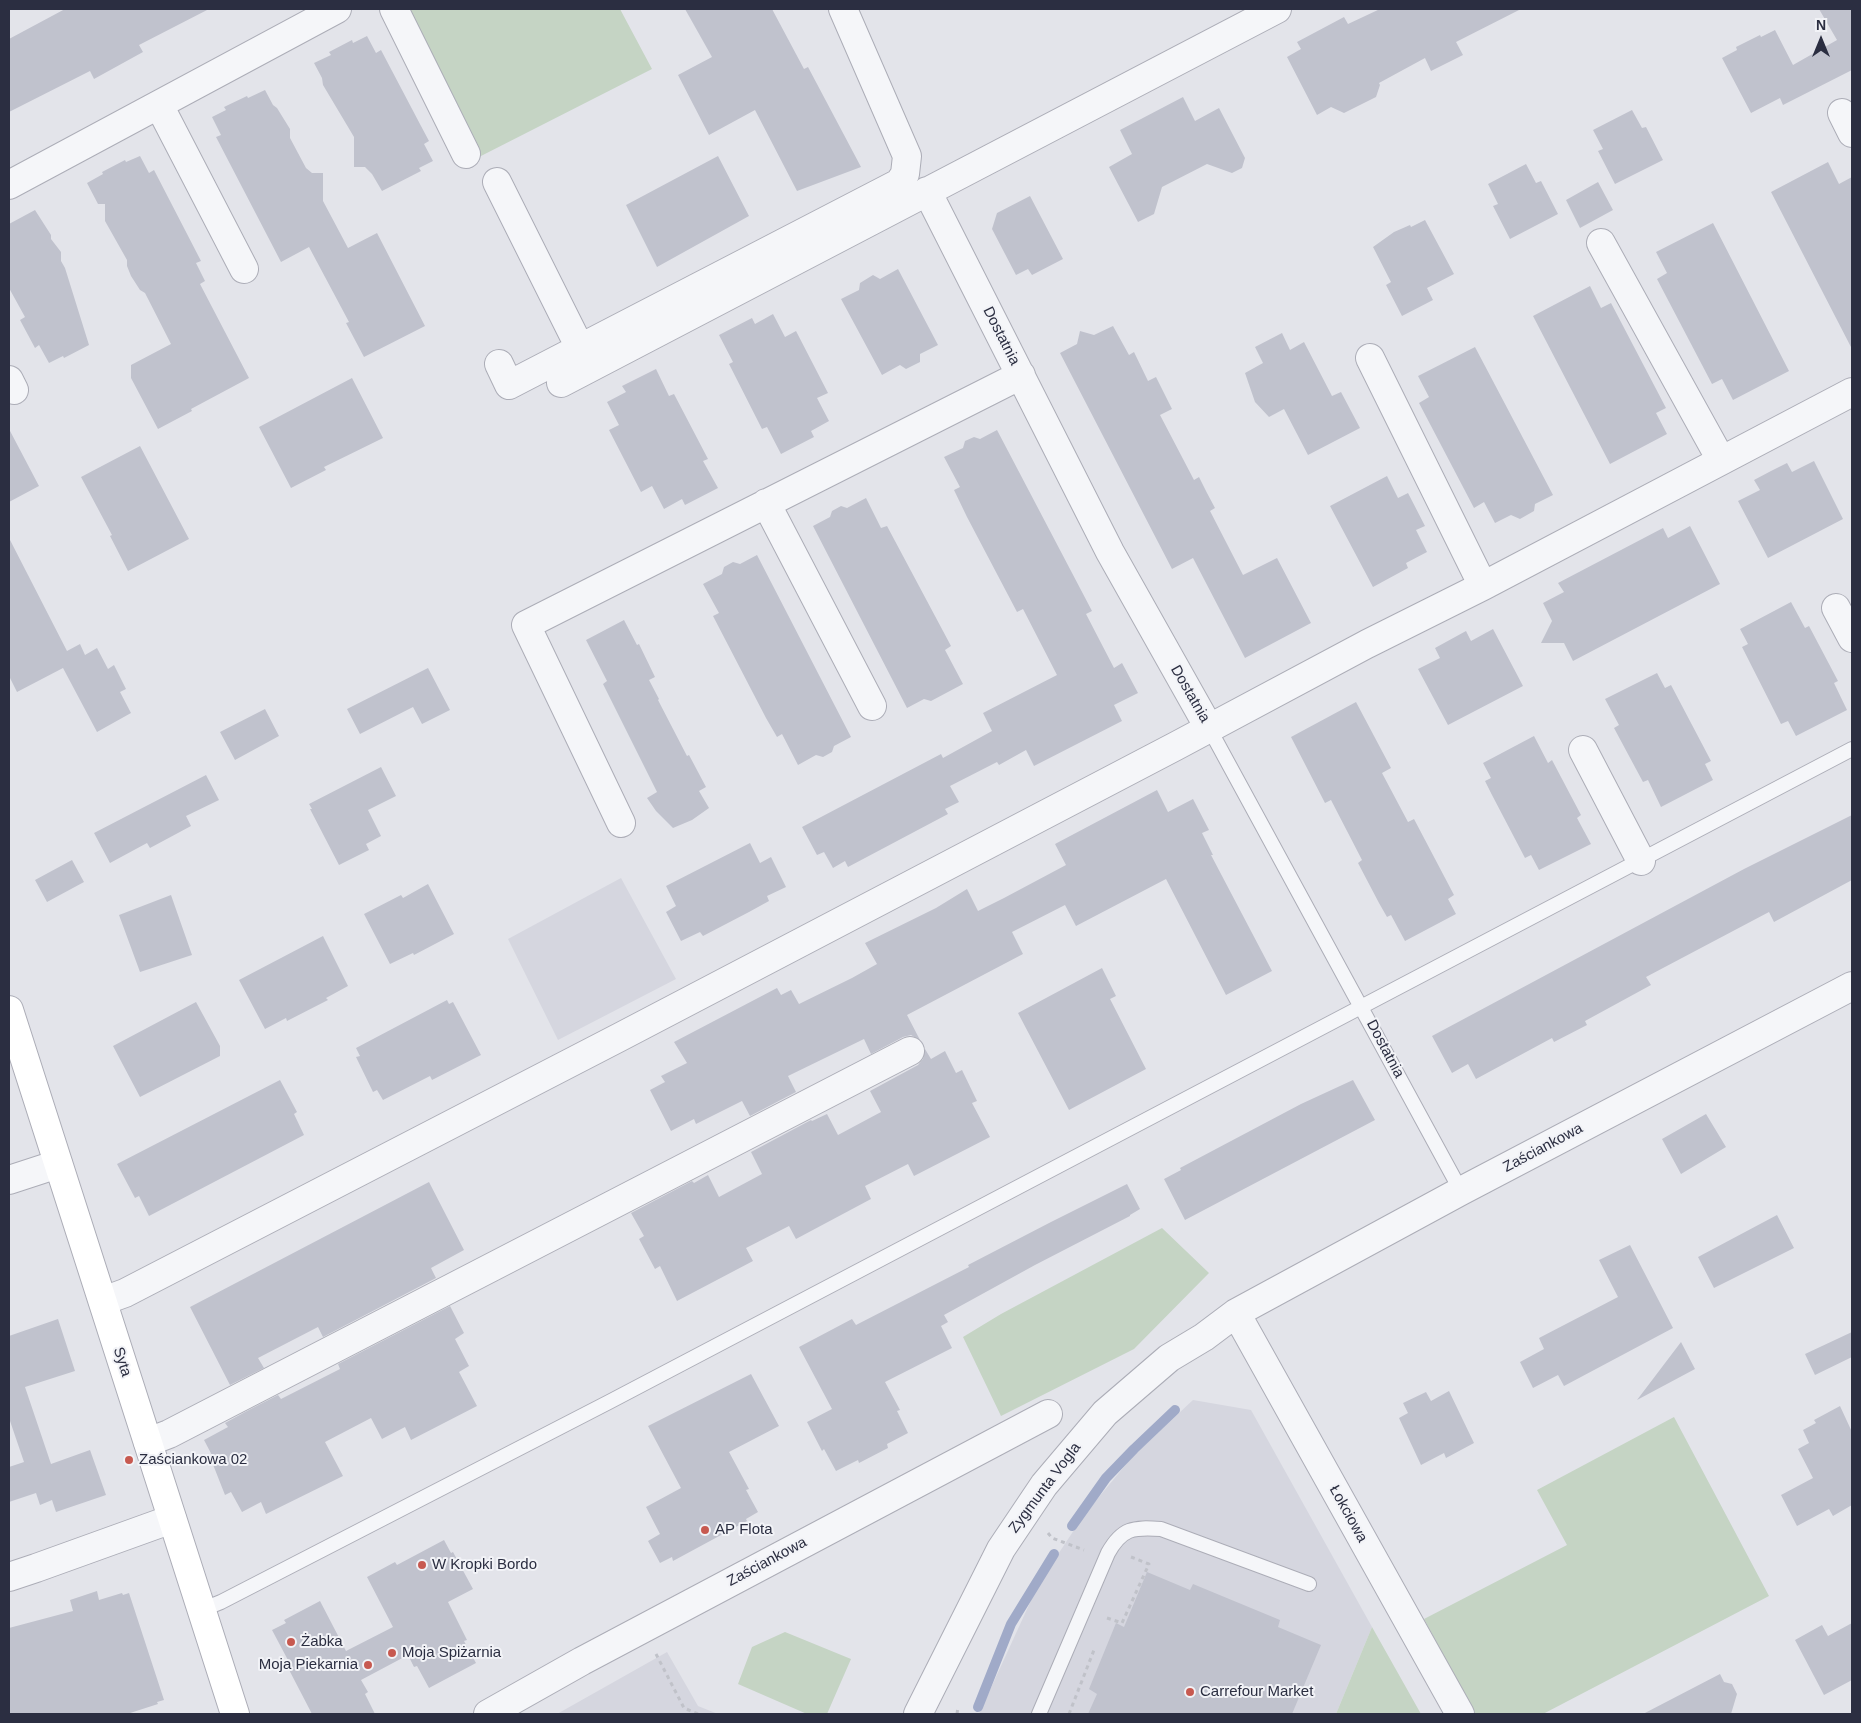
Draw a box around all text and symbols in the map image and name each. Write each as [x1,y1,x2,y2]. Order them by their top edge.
north arrow [1796,15,1846,65]
text: N [1816,17,1826,33]
street label: Dostatnia [979,304,1023,368]
street label: Dostatnia [1166,662,1214,726]
street label: Dostatnia [1362,1017,1408,1081]
street label: Zaściankowa [1500,1120,1586,1176]
street label: Syta [109,1345,135,1379]
street label: Zygmunta Vogla [1005,1439,1085,1537]
place label: Zaściankowa 02 [139,1451,247,1469]
marker: Zaściankowa 02 [123,1454,135,1466]
street label: Łokciowa [1325,1482,1371,1546]
place label: AP Flota [715,1521,773,1539]
marker: AP Flota [699,1524,711,1536]
street label: Zaściankowa [724,1534,810,1590]
place label: W Kropki Bordo [432,1556,537,1574]
marker: W Kropki Bordo [416,1559,428,1571]
place label: Żabka [301,1633,343,1651]
marker: Żabka [285,1636,297,1648]
place label: Moja Spiżarnia [402,1644,501,1662]
marker: Moja Spiżarnia [386,1647,398,1659]
place label: Moja Piekarnia [259,1656,358,1674]
marker: Moja Piekarnia [362,1659,374,1671]
place label: Carrefour Market [1200,1683,1313,1701]
marker: Carrefour Market [1184,1686,1196,1698]

